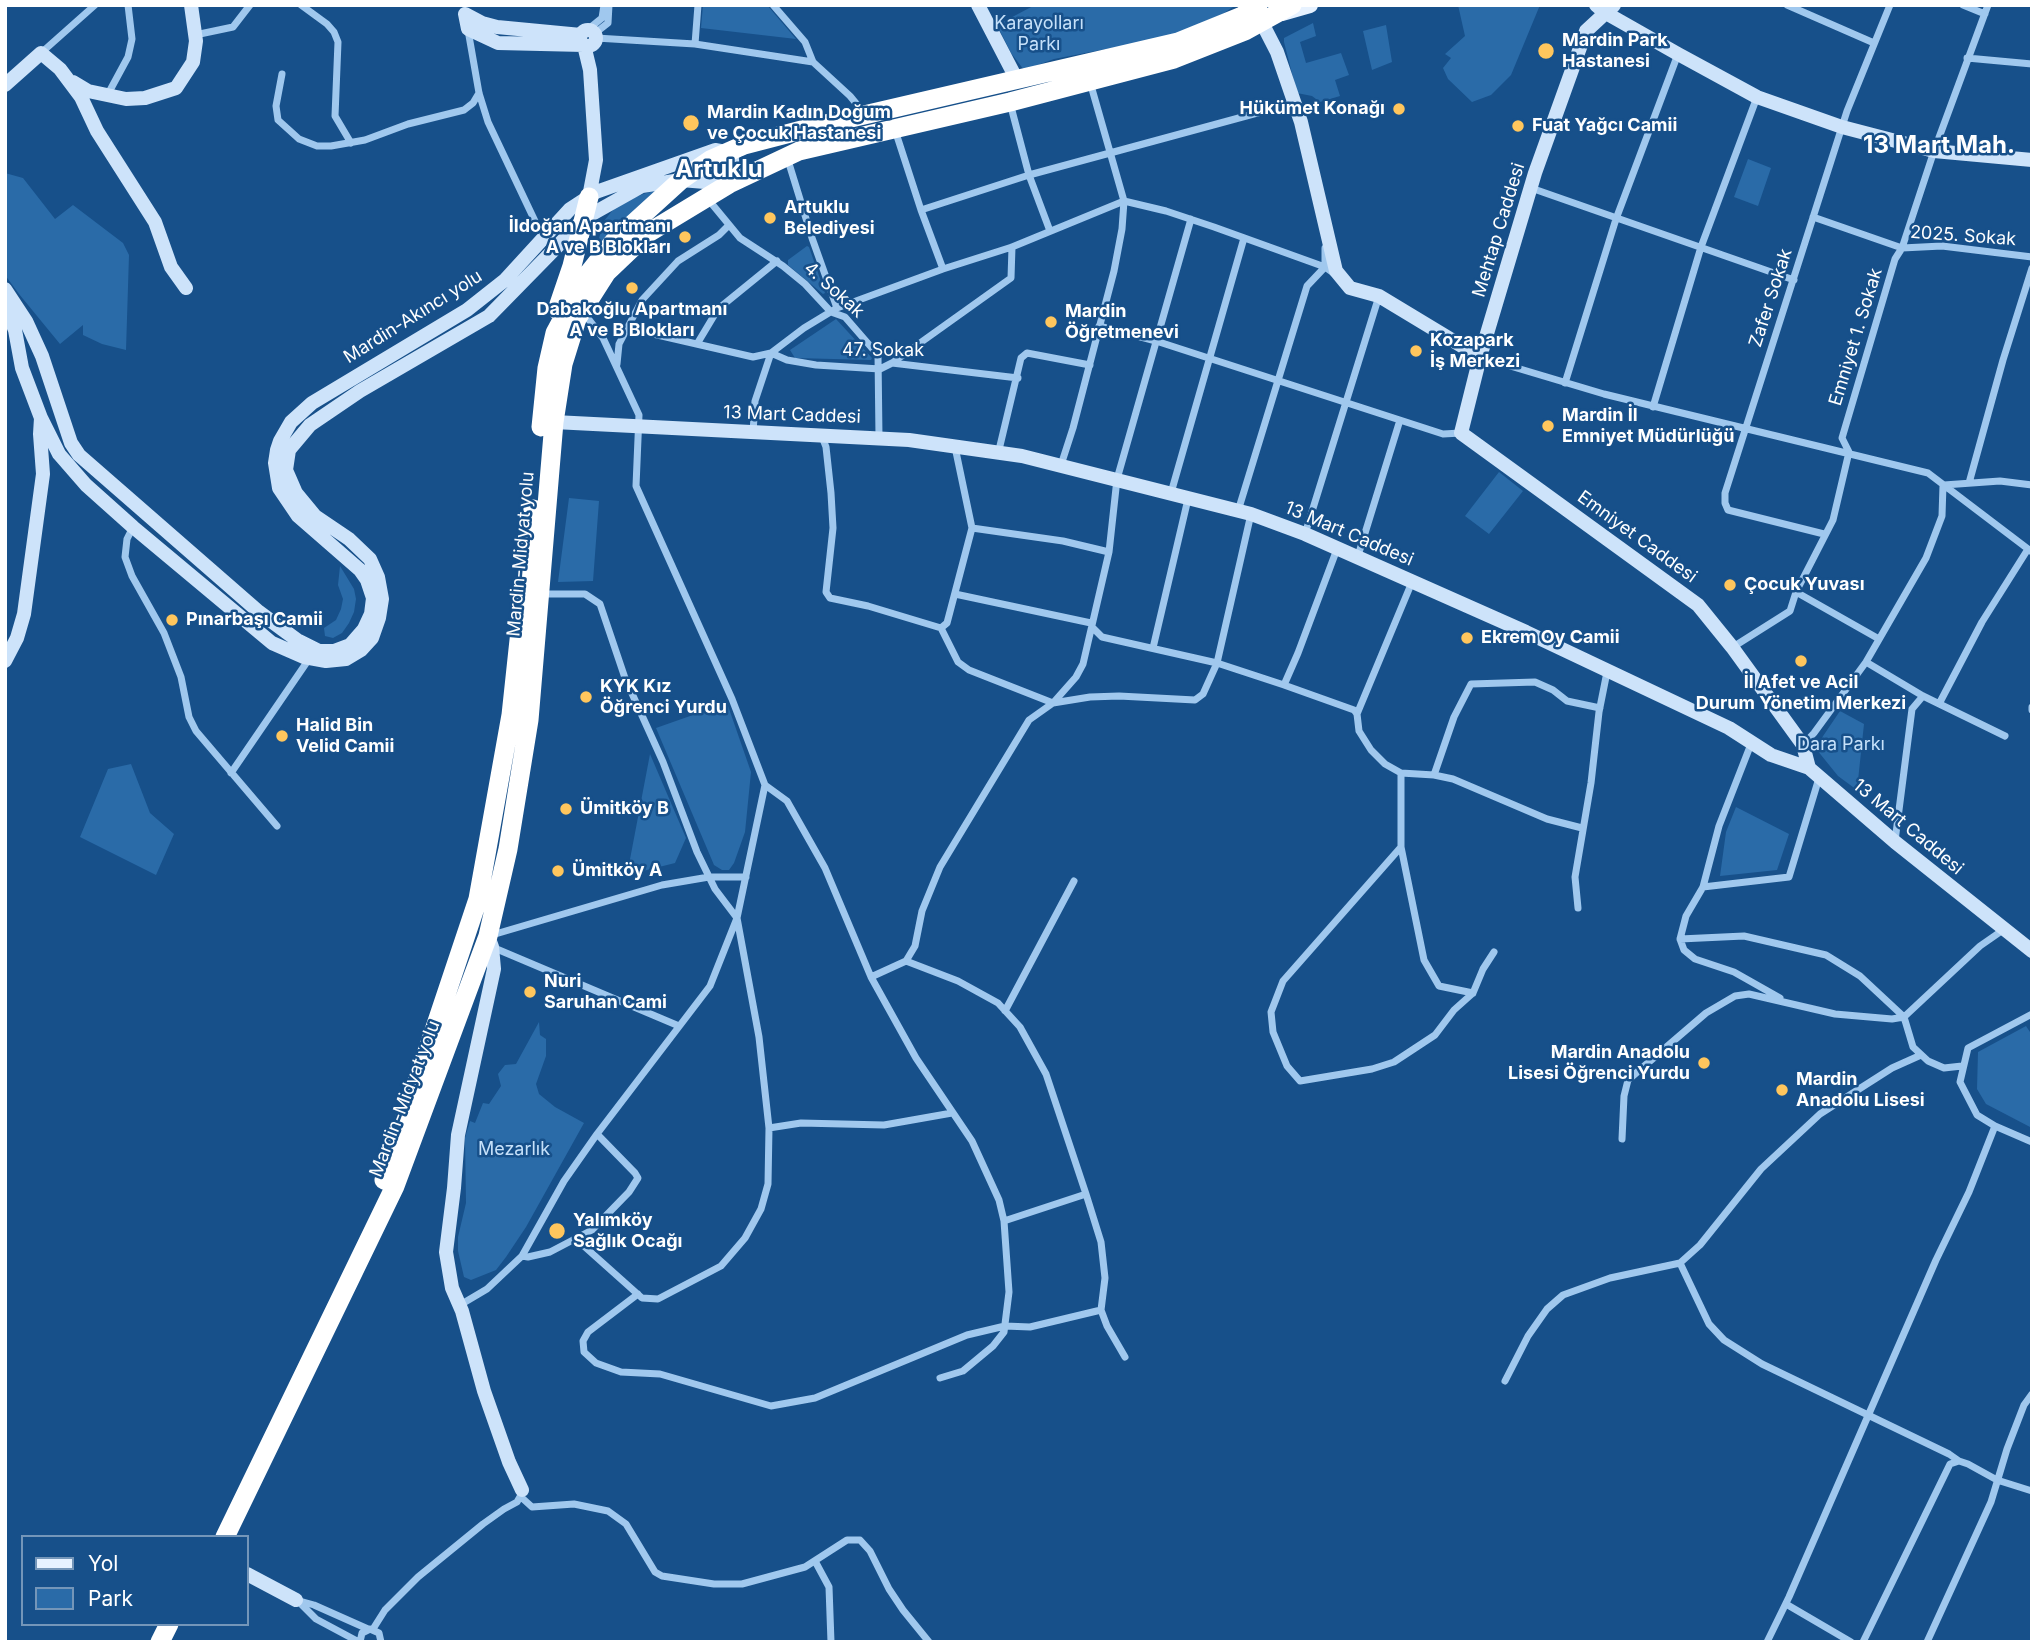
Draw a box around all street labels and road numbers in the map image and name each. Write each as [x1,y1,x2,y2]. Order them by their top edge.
street label: Mehtap Caddesi [1468,160,1530,300]
street label: 2025. Sokak [1909,222,2017,250]
street label: Zafer Sokak [1745,246,1797,350]
street label: 4. Sokak [799,257,869,323]
street label: Mardin-Akıncı yolu [340,266,486,368]
street label: Emniyet 1. Sokak [1825,266,1887,408]
street label: 47. Sokak [842,340,924,362]
street label: 13 Mart Caddesi [723,402,861,428]
street label: Mardin-Midyat yolu [503,471,539,637]
street label: Emniyet Caddesi [1573,486,1701,588]
street label: 13 Mart Caddesi [1281,497,1417,571]
street label: 13 Mart Caddesi [1848,775,1968,879]
street label: Mardin-Midyat yolu [365,1018,445,1180]

